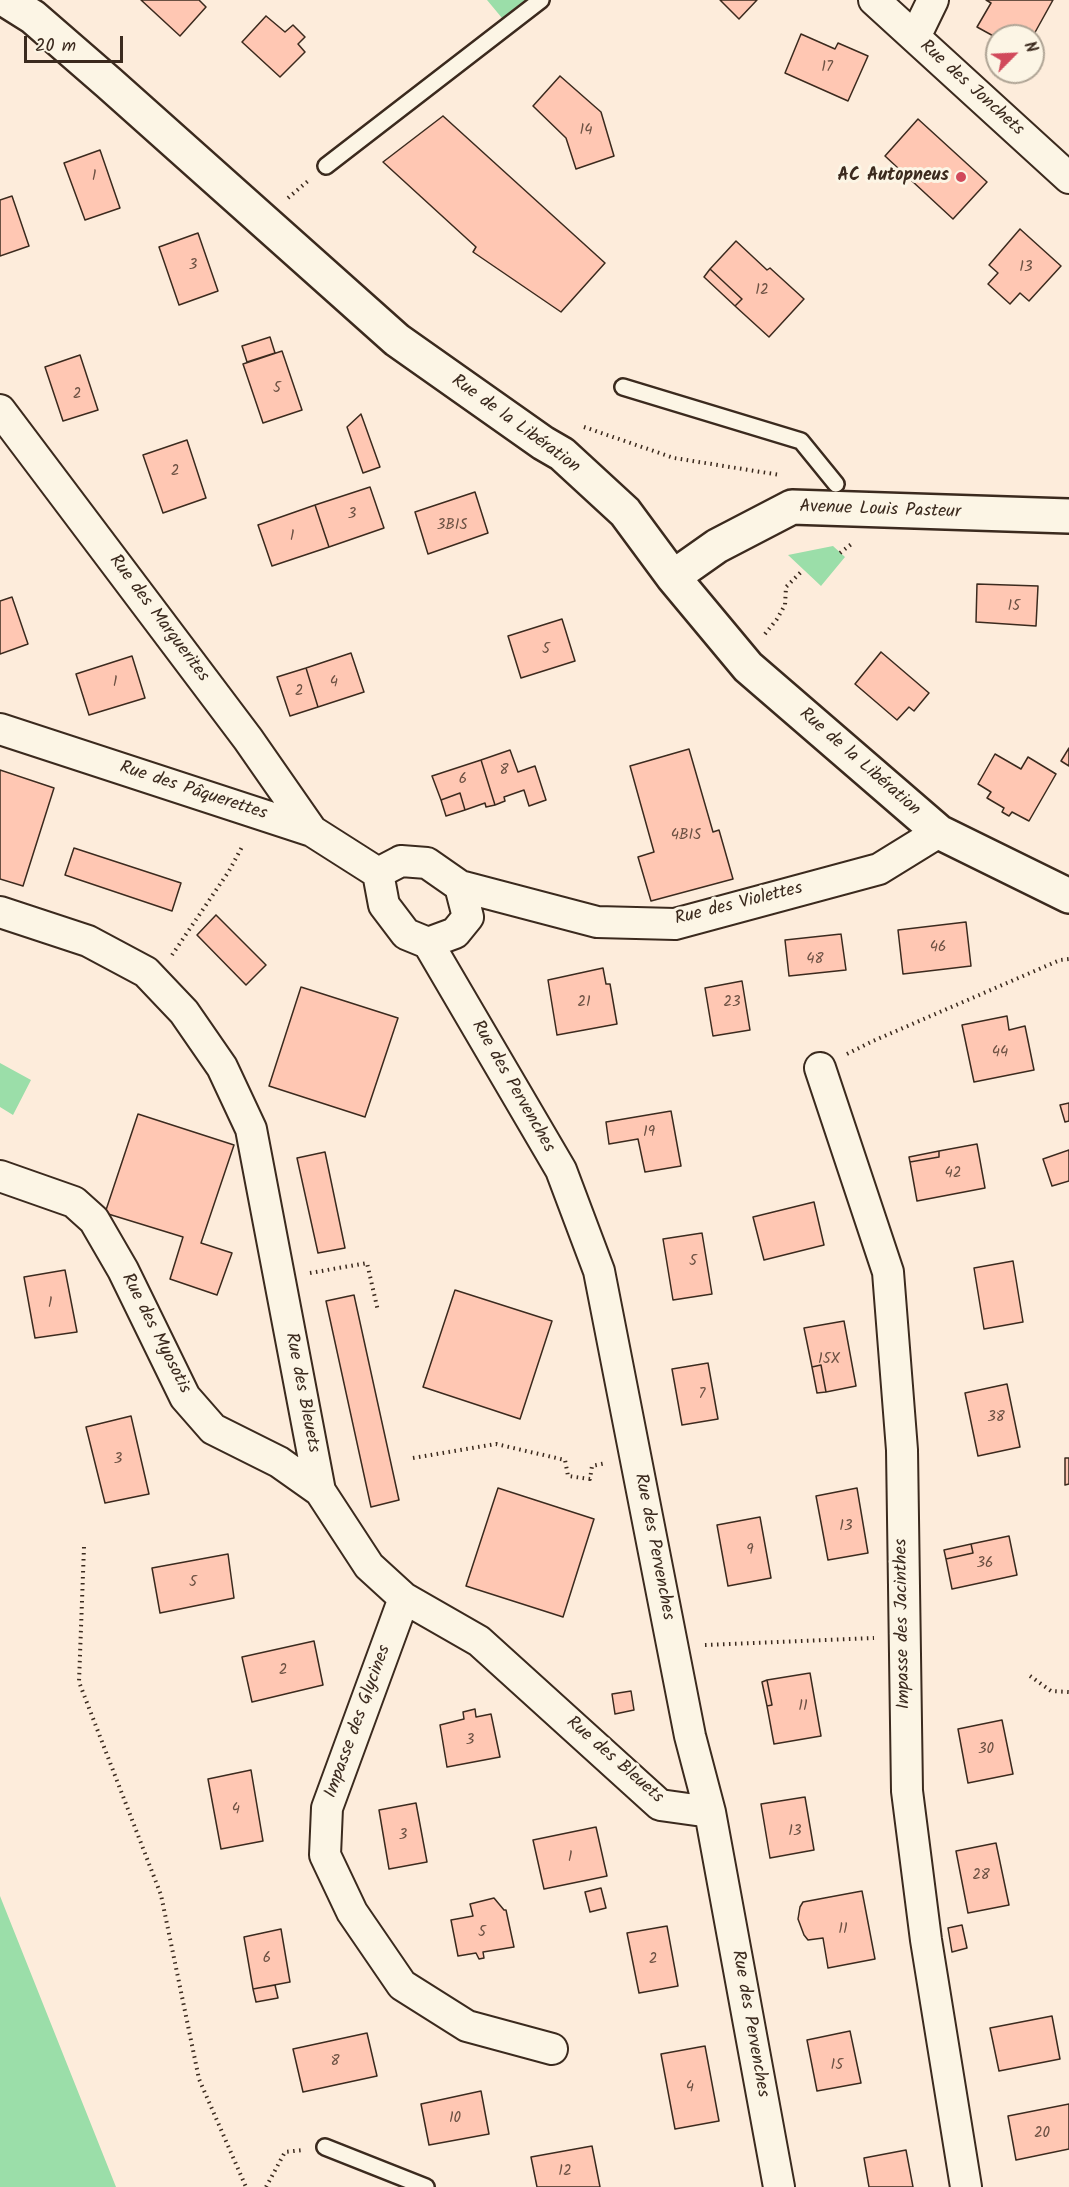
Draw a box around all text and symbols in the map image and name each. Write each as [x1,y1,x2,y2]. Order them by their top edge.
scale bar [27,24,126,62]
north arrow [985,24,1045,84]
text: 20 m [35,32,76,61]
street label: Rue des Jonchets [914,36,1028,142]
text: N [1017,38,1044,57]
house number: 17 [821,59,833,77]
house number: 14 [580,122,592,140]
place label: AC Autopneus [838,166,949,188]
house number: 1 [92,168,96,186]
marker: AC Autopneus [954,170,968,184]
house number: 3 [189,257,197,275]
house number: 13 [1019,259,1033,277]
house number: 12 [755,282,769,300]
street label: Rue de la Libération [446,371,584,479]
house number: 5 [273,380,281,398]
house number: 2 [73,386,81,404]
house number: 2 [171,463,179,481]
street label: Avenue Louis Pasteur [799,497,961,525]
house number: 3 [348,506,356,524]
house number: 3BIS [437,517,467,535]
house number: 1 [290,528,294,546]
street label: Rue des Marguerites [103,551,213,687]
house number: 15 [1008,598,1020,616]
house number: 5 [542,641,550,659]
house number: 1 [113,674,117,692]
house number: 4 [330,674,338,692]
house number: 2 [295,683,303,701]
street label: Rue de la Libération [794,704,924,822]
street label: Rue des Pâquerettes [117,758,269,826]
house number: 8 [499,762,509,780]
house number: 6 [459,771,467,789]
house number: 4BIS [671,827,701,845]
street label: Rue des Violettes [673,879,805,931]
house number: 46 [930,939,946,957]
house number: 48 [806,951,824,969]
house number: 21 [577,994,591,1012]
house number: 23 [723,994,741,1012]
street label: Rue des Pervenches [465,1017,559,1157]
house number: 44 [992,1044,1008,1062]
house number: 19 [643,1124,655,1142]
house number: 42 [945,1165,961,1183]
house number: 5 [689,1253,697,1271]
street label: Rue des Myosotis [115,1270,195,1398]
house number: 1 [48,1295,52,1313]
street label: Rue des Bleuets [279,1331,323,1455]
house number: 15X [818,1351,840,1369]
house number: 7 [699,1386,705,1404]
house number: 38 [987,1409,1005,1427]
house number: 3 [114,1451,122,1469]
street label: Rue des Pervenches [628,1472,678,1622]
house number: 13 [839,1518,853,1536]
street label: Impasse des Jacinthes [892,1538,916,1710]
house number: 9 [746,1542,754,1560]
house number: 36 [977,1555,993,1573]
house number: 5 [189,1574,197,1592]
street label: Impasse des Glycines [321,1643,397,1801]
house number: 2 [279,1662,287,1680]
house number: 11 [798,1698,808,1716]
street label: Rue des Bleuets [561,1713,667,1809]
house number: 3 [466,1732,474,1750]
house number: 30 [978,1741,994,1759]
house number: 4 [232,1801,240,1819]
house number: 13 [788,1823,802,1841]
house number: 3 [399,1827,407,1845]
house number: 1 [568,1849,572,1867]
house number: 28 [972,1867,990,1885]
house number: 11 [838,1921,848,1939]
house number: 5 [478,1924,486,1942]
street label: Rue des Pervenches [725,1949,773,2099]
house number: 6 [263,1950,271,1968]
house number: 2 [649,1951,657,1969]
house number: 8 [330,2053,340,2071]
house number: 15 [831,2057,843,2075]
house number: 4 [686,2079,694,2097]
house number: 10 [449,2110,461,2128]
house number: 20 [1034,2125,1050,2143]
house number: 12 [558,2163,572,2181]

